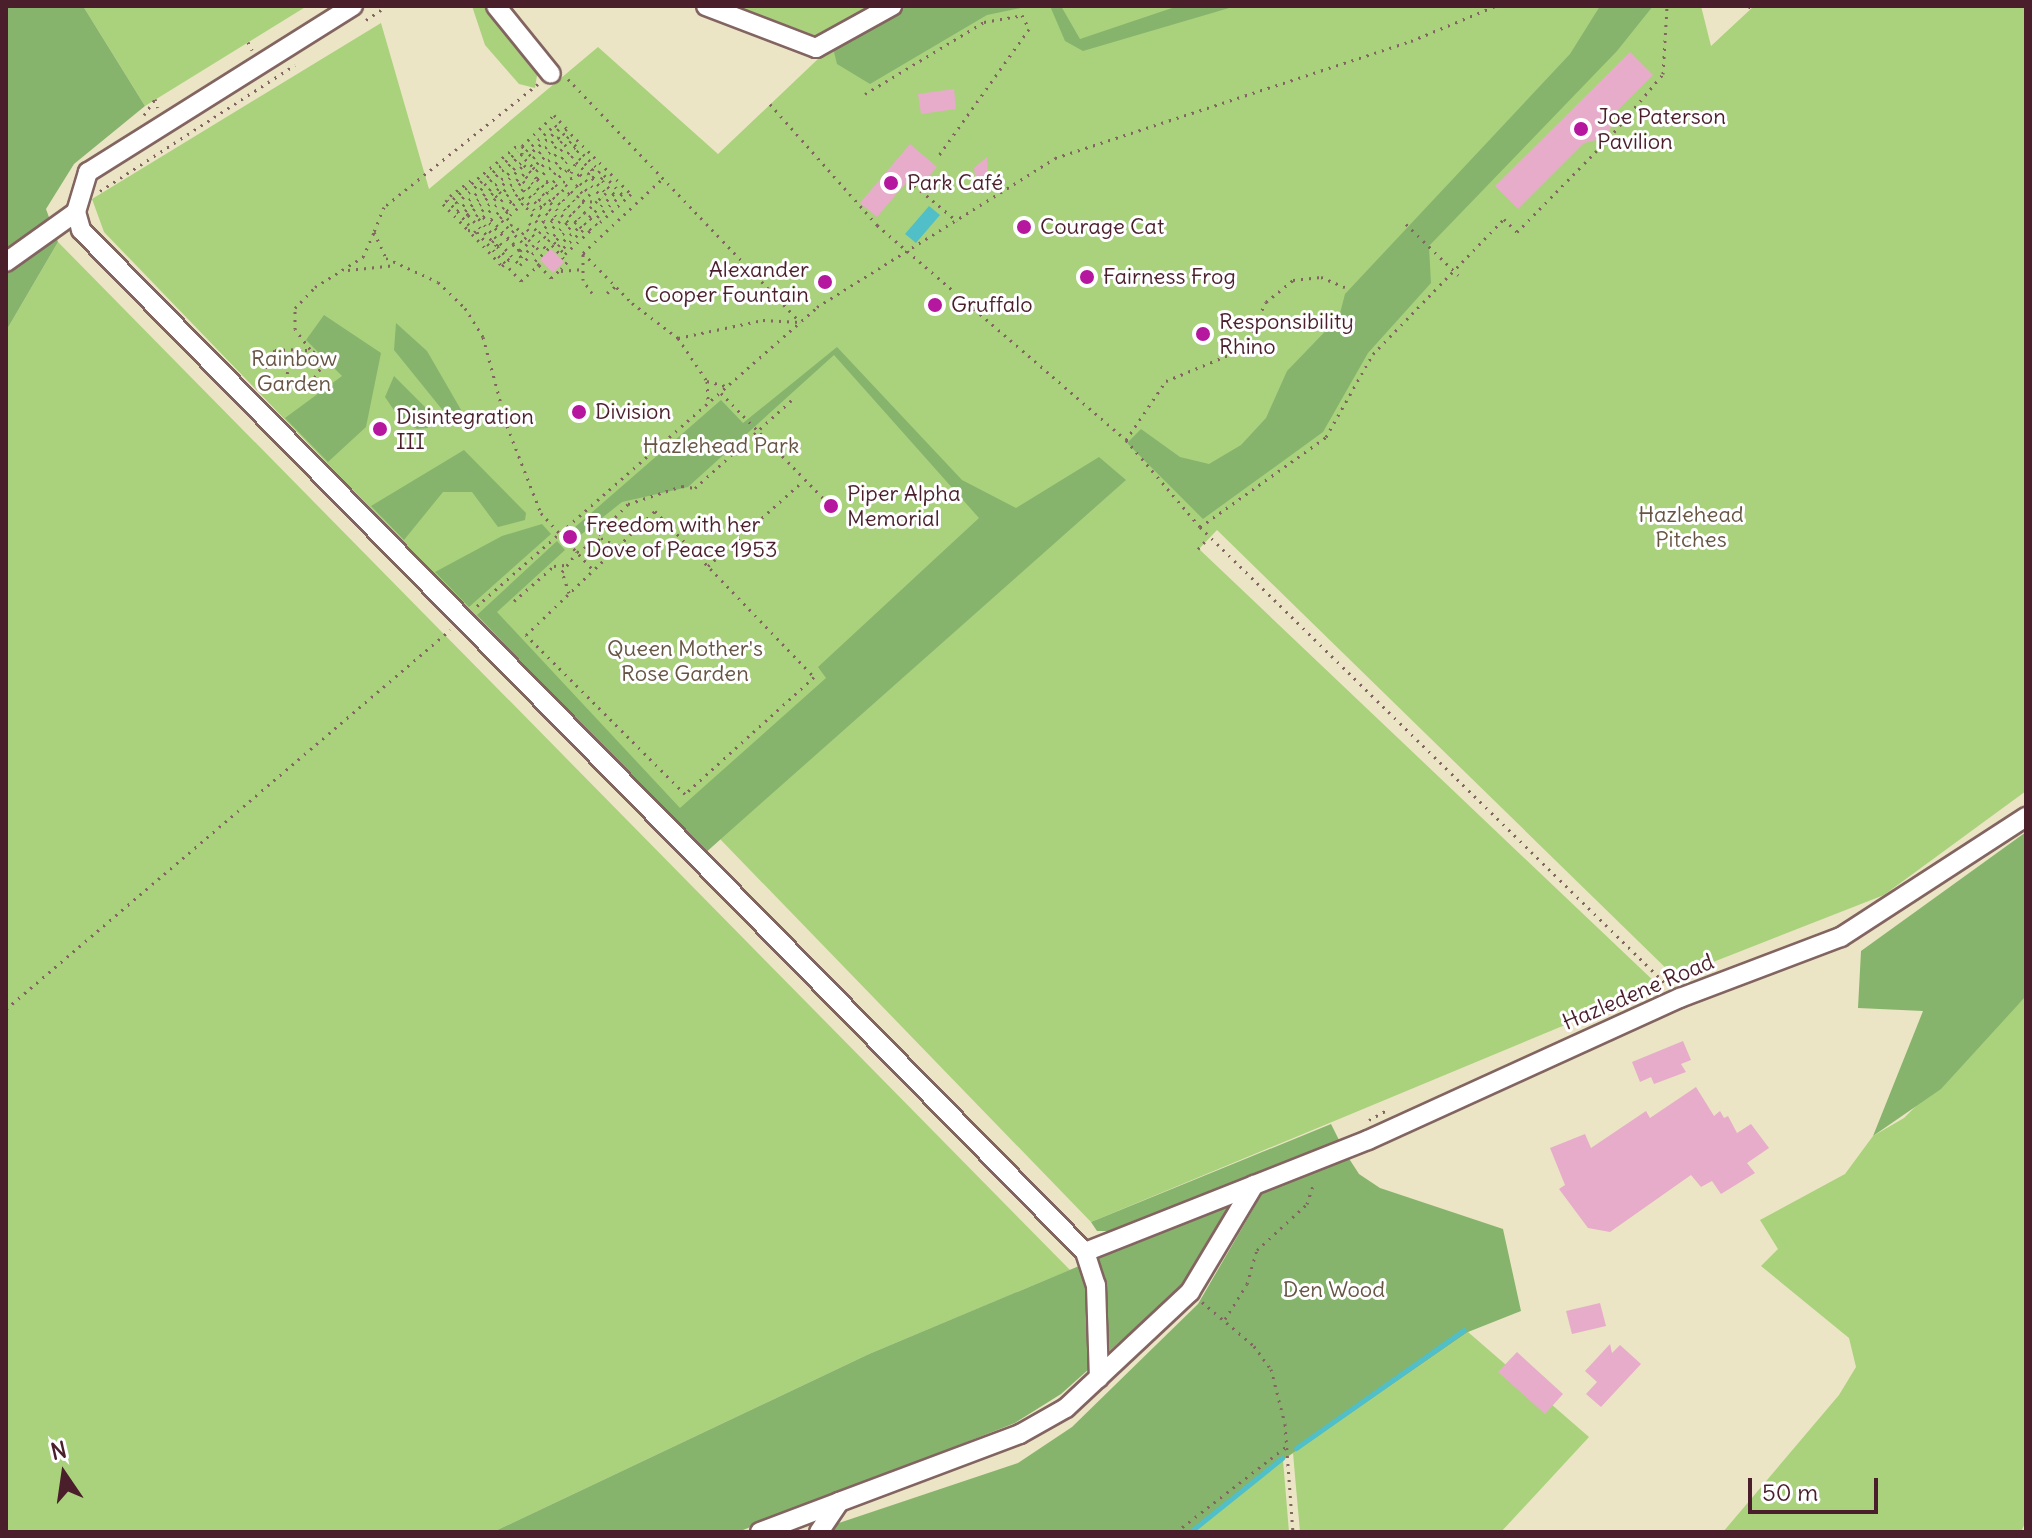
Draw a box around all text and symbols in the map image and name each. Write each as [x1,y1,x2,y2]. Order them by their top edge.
place label: Joe Paterson Pavilion [1597,103,1726,154]
marker: Joe Paterson Pavilion [1572,120,1590,138]
place label: Park Café [907,170,1003,196]
marker: Park Café [882,174,900,192]
place label: Courage Cat [1040,214,1164,240]
marker: Courage Cat [1015,218,1033,236]
place label: Alexander Cooper Fountain [645,256,809,308]
place label: Fairness Frog [1103,264,1236,290]
marker: Fairness Frog [1078,268,1096,286]
marker: Alexander Cooper Fountain [816,273,834,291]
place label: Gruffalo [951,292,1033,318]
marker: Gruffalo [926,296,944,314]
place label: Responsibility Rhino [1219,308,1354,360]
marker: Responsibility Rhino [1194,325,1212,343]
park label: Rainbow Garden [251,345,337,396]
place label: Division [595,399,671,425]
place label: Disintegration III [396,403,534,454]
marker: Division [570,403,588,421]
marker: Disintegration III [371,420,389,438]
park label: Hazlehead Park [643,433,799,459]
place label: Piper Alpha Memorial [847,480,961,532]
marker: Piper Alpha Memorial [822,497,840,515]
park label: Hazlehead Pitches [1638,501,1744,552]
place label: Freedom with her Dove of Peace 1953 [586,511,778,562]
marker: Freedom with her Dove of Peace 1953 [561,528,579,546]
park label: Queen Mother's Rose Garden [607,635,763,686]
street label: Hazledene Road [1558,948,1718,1036]
park label: Den Wood [1283,1277,1385,1303]
north arrow [24,1434,104,1514]
text: N [48,1435,69,1466]
scale bar [1752,1462,1882,1512]
text: 50 m [1762,1477,1818,1507]

